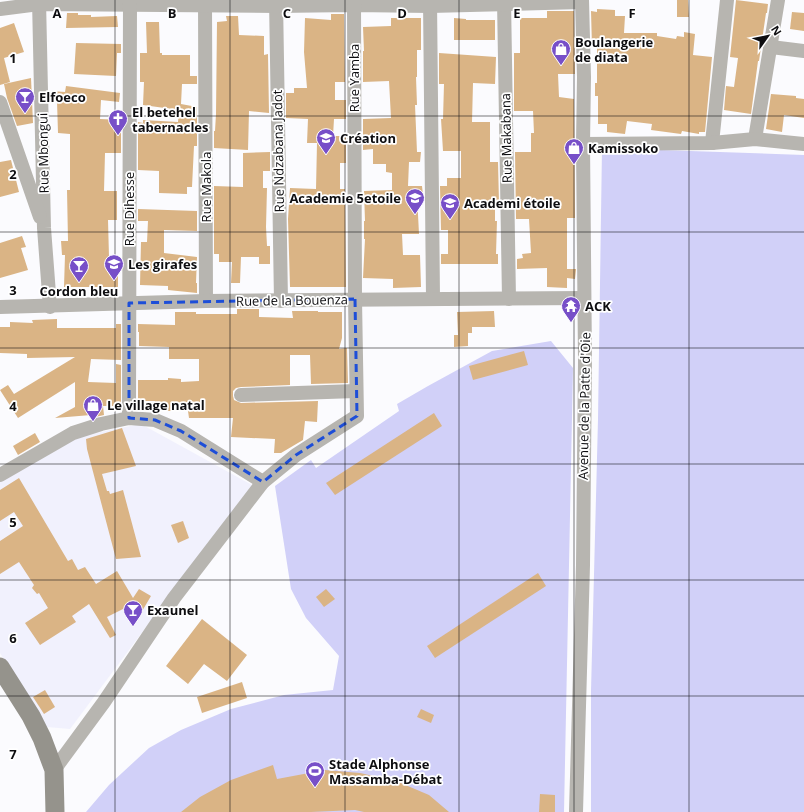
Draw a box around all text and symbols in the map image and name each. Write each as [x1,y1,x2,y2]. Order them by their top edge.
text: A [53,4,62,22]
text: B [168,4,177,22]
text: C [283,4,291,22]
text: D [397,4,407,22]
text: E [513,4,521,22]
text: F [628,4,636,22]
north arrow [748,16,788,56]
text: N [768,22,786,38]
place label: Boulangerie de diata [575,33,654,66]
shop icon: Boulangerie de diata [550,38,572,66]
street label: Rue Yamba [345,44,363,112]
text: 1 [9,49,17,67]
bar icon: Elfoeco [14,86,36,114]
place label: Elfoeco [39,88,86,106]
street label: Rue Ndzabana Jadot [268,89,288,212]
street label: Rue Makabana [496,93,516,183]
place label: El betehel tabernacles [132,103,209,136]
church icon: El betehel tabernacles [107,108,129,136]
street label: Rue Mbongui [33,113,53,193]
school or university icon: Création [315,127,337,155]
place label: Création [340,129,396,147]
shop icon: Kamissoko [563,137,585,165]
place label: Kamissoko [588,139,658,157]
street label: Rue Makola [197,152,215,222]
text: 2 [9,165,17,183]
street label: Rue Dihesse [120,172,138,246]
school or university icon: Academie 5etoile [404,187,426,215]
place label: Academie 5etoile [289,189,401,207]
school or university icon: Academi étoile [439,192,461,220]
place label: Academi étoile [464,194,561,212]
school or university icon: Les girafes [103,253,125,281]
bar icon: Cordon bleu [68,255,90,283]
place label: Les girafes [128,255,197,273]
text: 3 [9,281,17,299]
place label: Cordon bleu [40,282,118,300]
street label: Rue de la Bouenza [236,290,348,310]
temple icon: ACK [560,295,582,323]
place label: ACK [585,297,611,315]
street label: Avenue de la Patte d'Oie [574,332,594,480]
shop icon: Le village natal [82,394,104,422]
place label: Le village natal [107,396,205,414]
text: 4 [9,397,17,415]
text: 5 [9,513,17,531]
bar icon: Exaunel [122,599,144,627]
place label: Exaunel [147,601,198,619]
text: 6 [9,629,17,647]
text: 7 [9,745,17,763]
place label: Stade Alphonse Massamba-Débat [329,755,442,788]
sports icon: Stade Alphonse Massamba-Débat [304,760,326,788]

